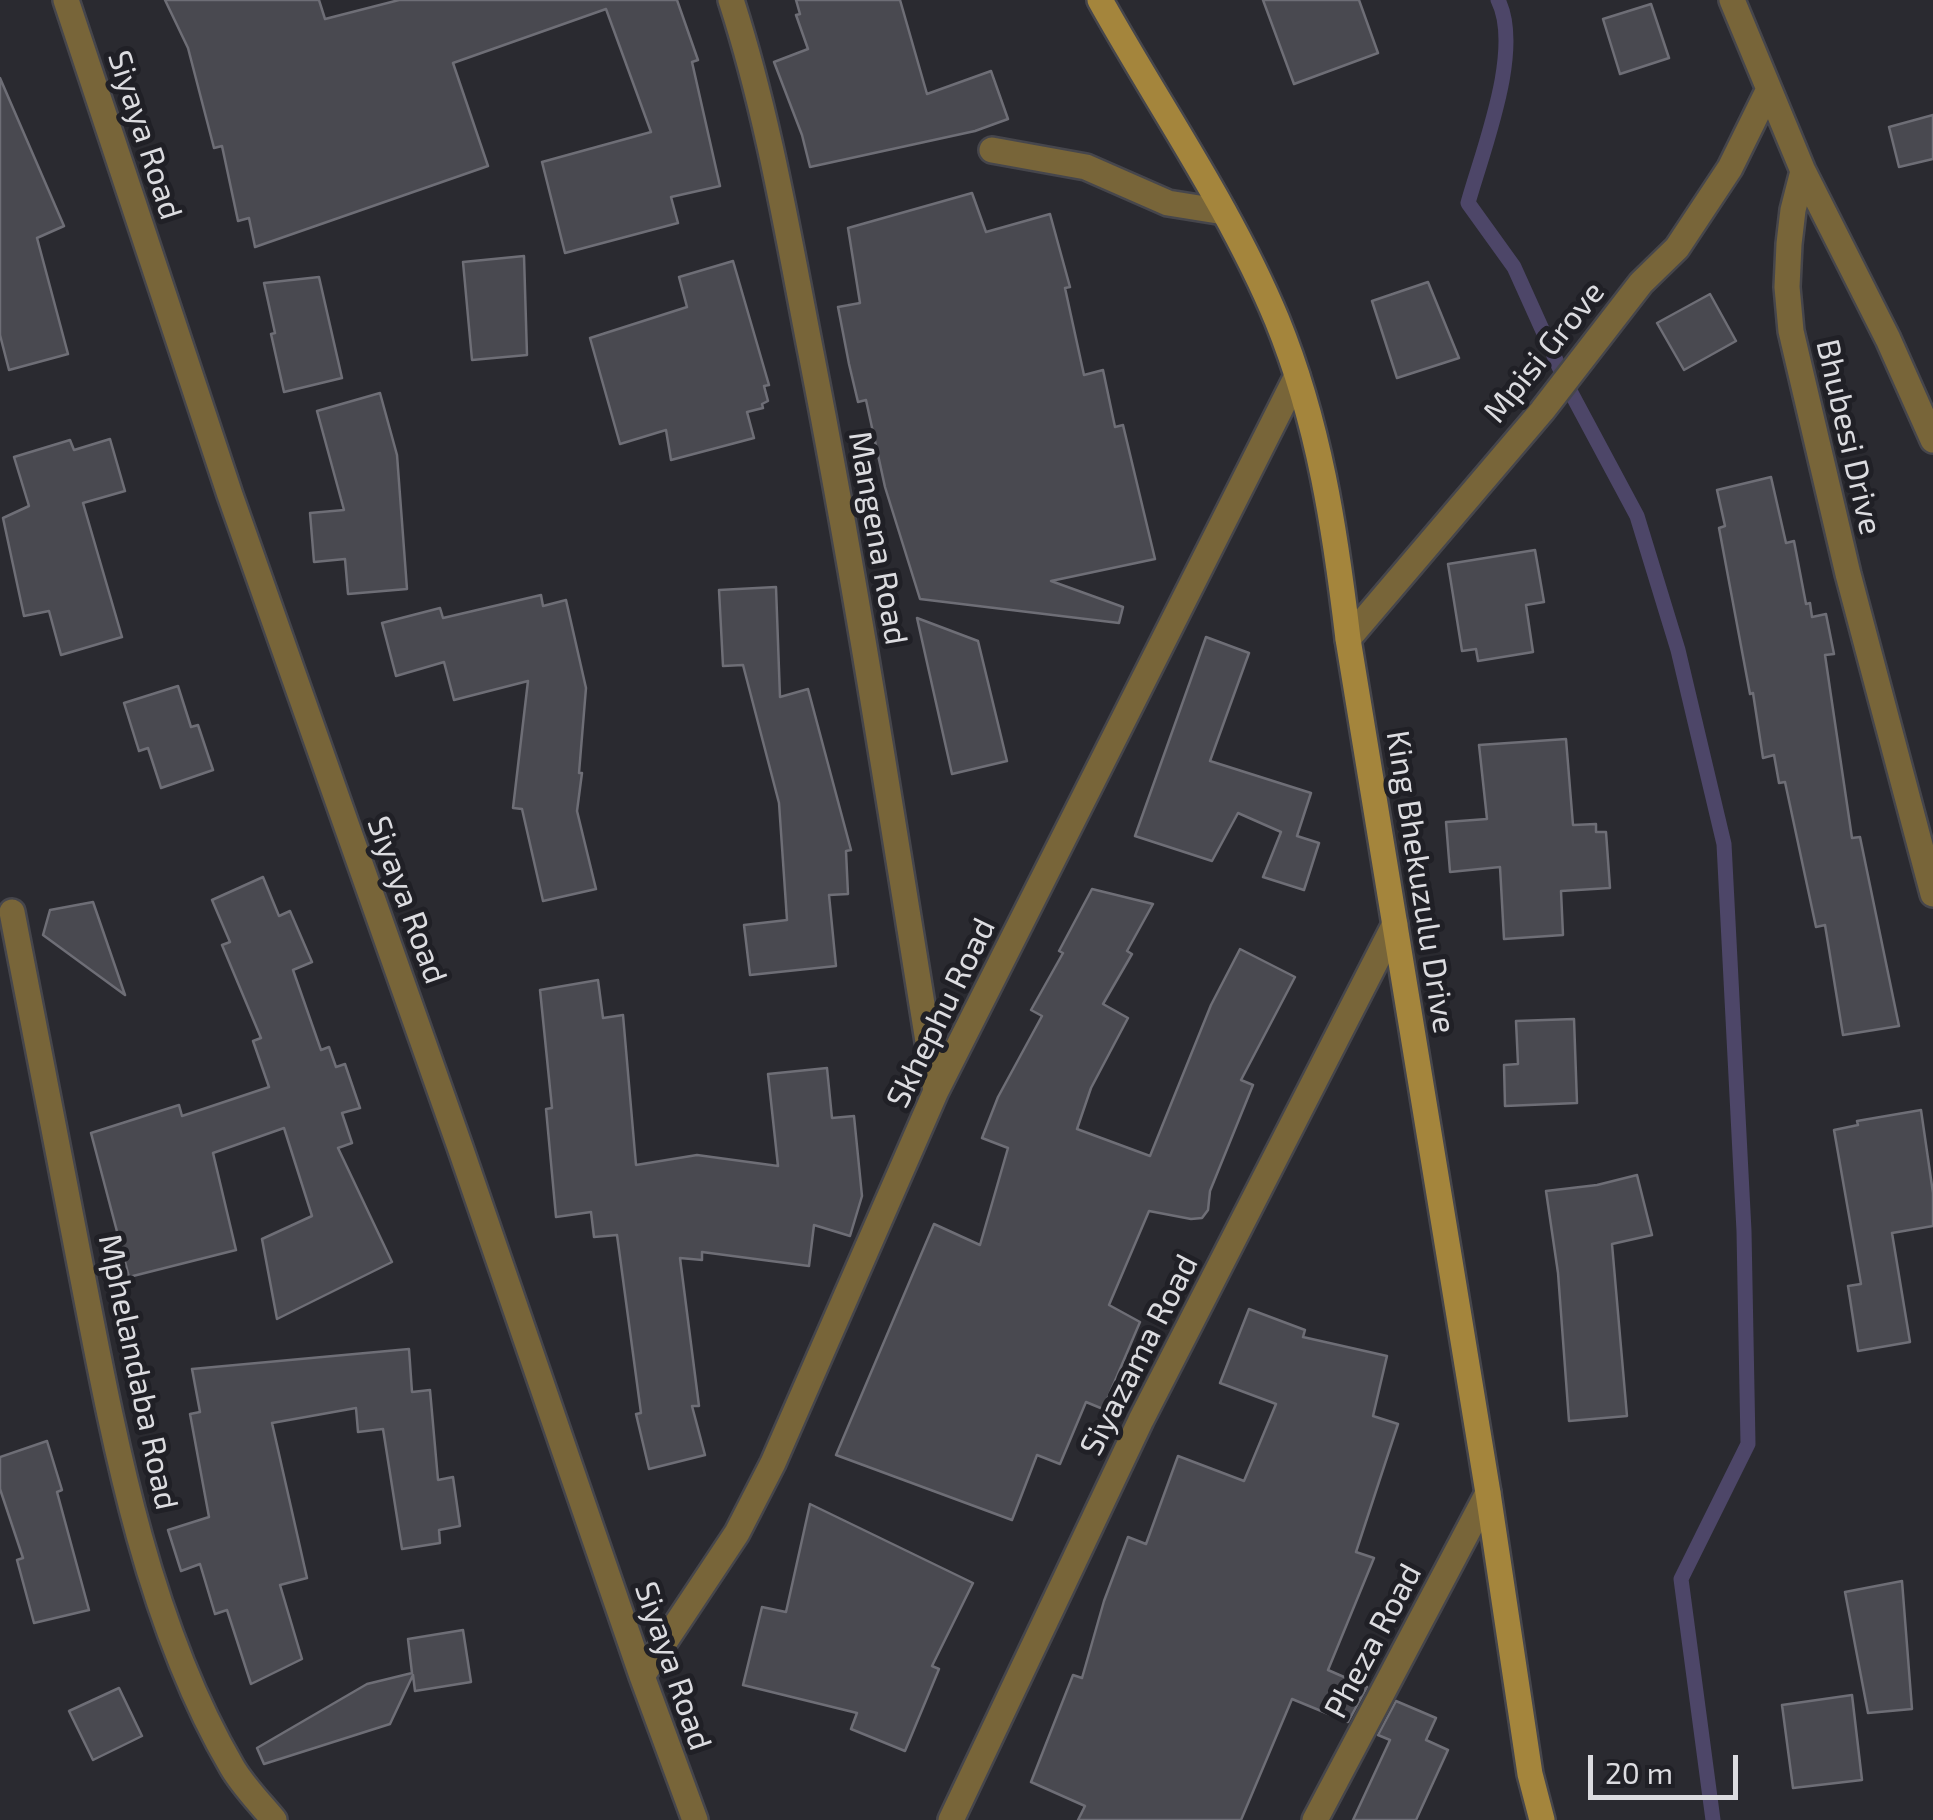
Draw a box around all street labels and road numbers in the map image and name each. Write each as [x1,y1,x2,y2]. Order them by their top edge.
street label: Siyaya Road [100,46,190,224]
street label: Mpisi Grove [1475,274,1613,430]
street label: Bhubesi Drive [1808,336,1890,538]
street label: Mangena Road [840,428,916,648]
street label: King Bhekuzulu Drive [1378,728,1464,1036]
street label: Siyaya Road [359,811,455,989]
street label: Skhephu Road [879,912,1003,1114]
street label: Mphelandaba Road [90,1231,186,1513]
street label: Siyazama Road [1072,1248,1206,1462]
street label: Pheza Road [1316,1557,1430,1725]
street label: Siyaya Road [626,1577,720,1755]

